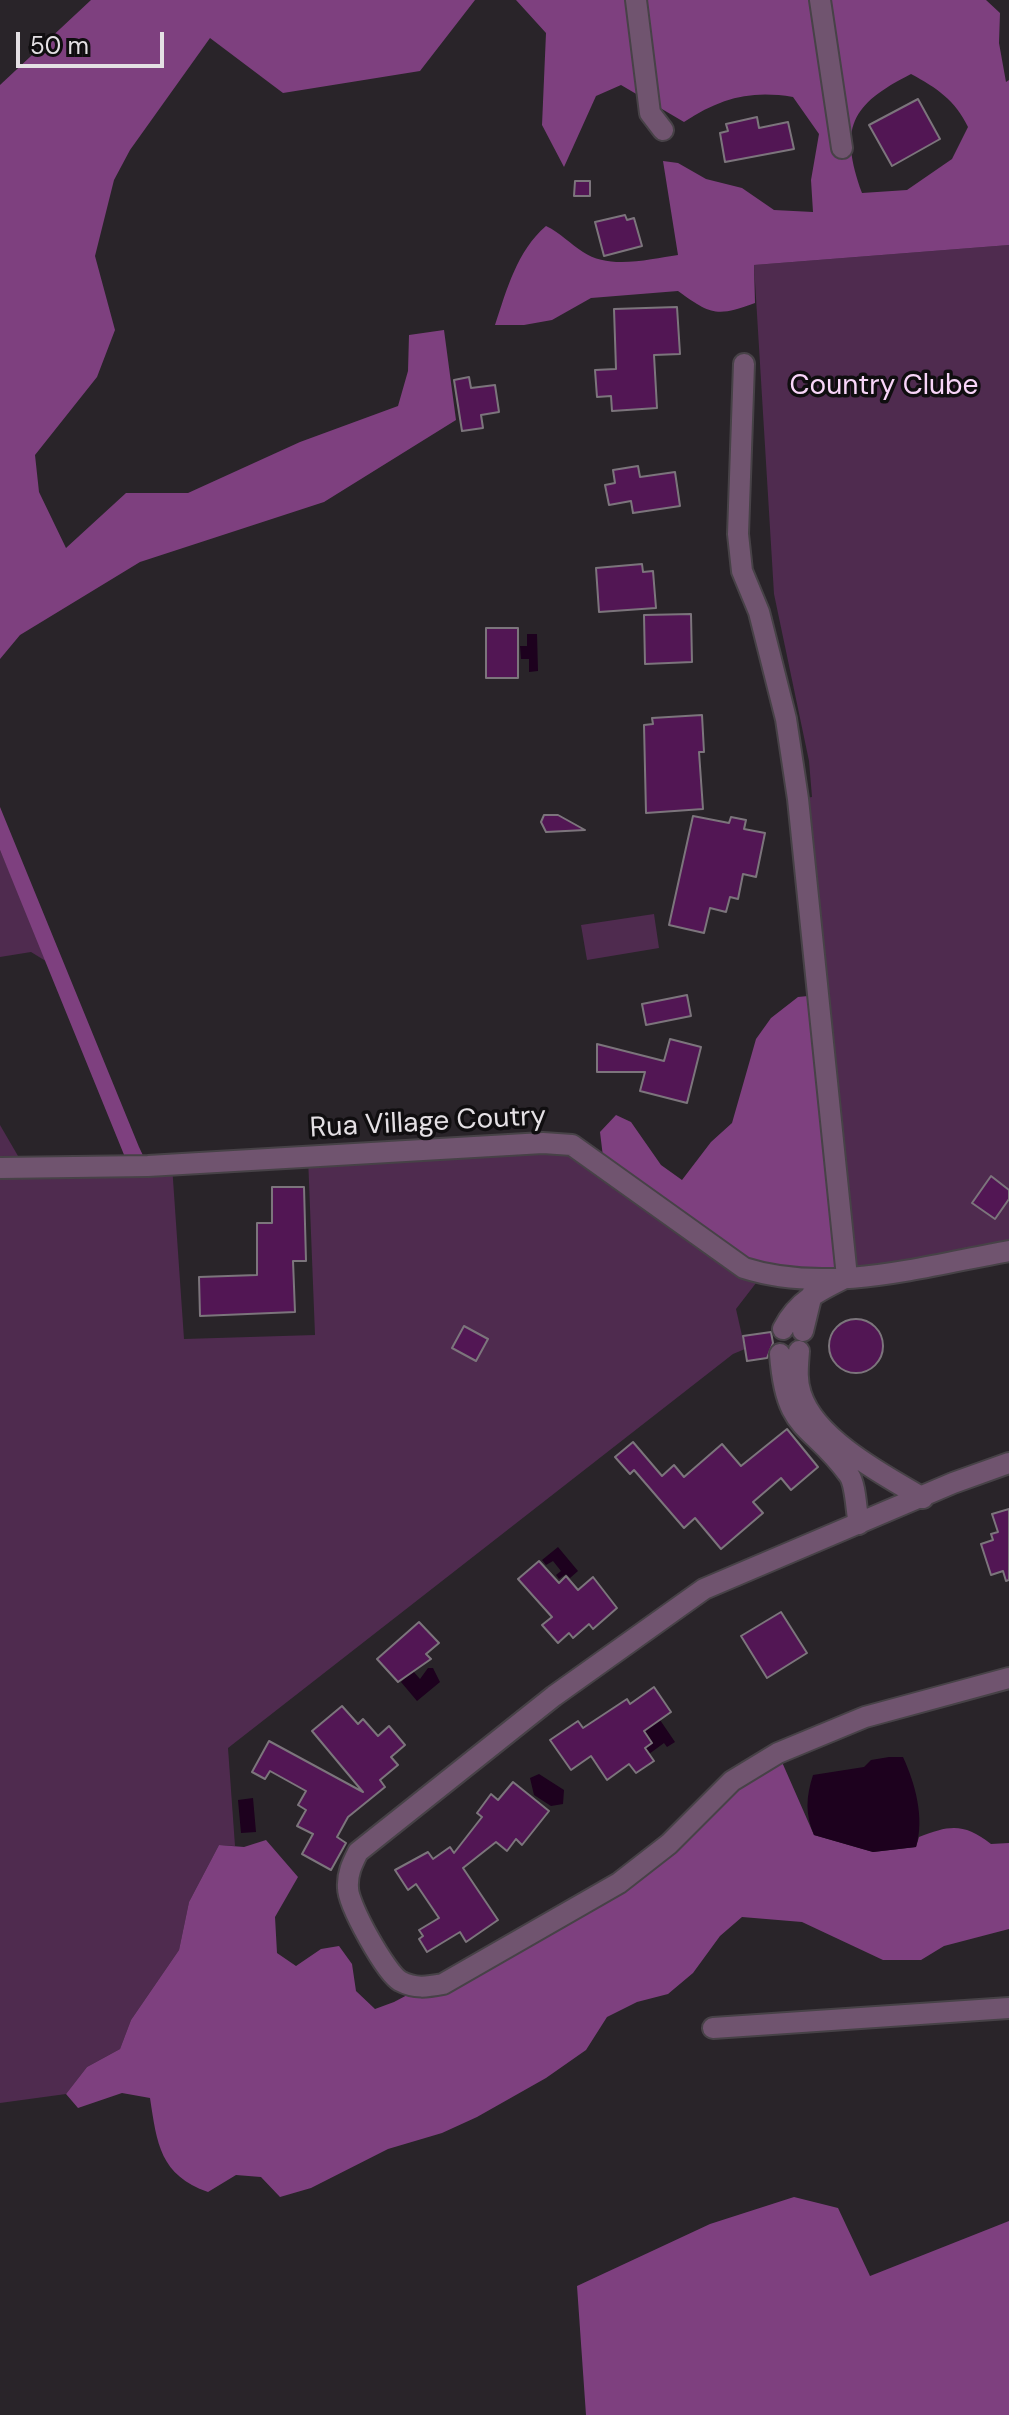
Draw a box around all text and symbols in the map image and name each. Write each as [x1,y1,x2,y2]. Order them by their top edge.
scale bar [20,16,168,66]
text: 50 m [30,30,89,61]
park label: Country Clube [790,370,978,404]
street label: Rua Village Coutry [309,1100,547,1146]

